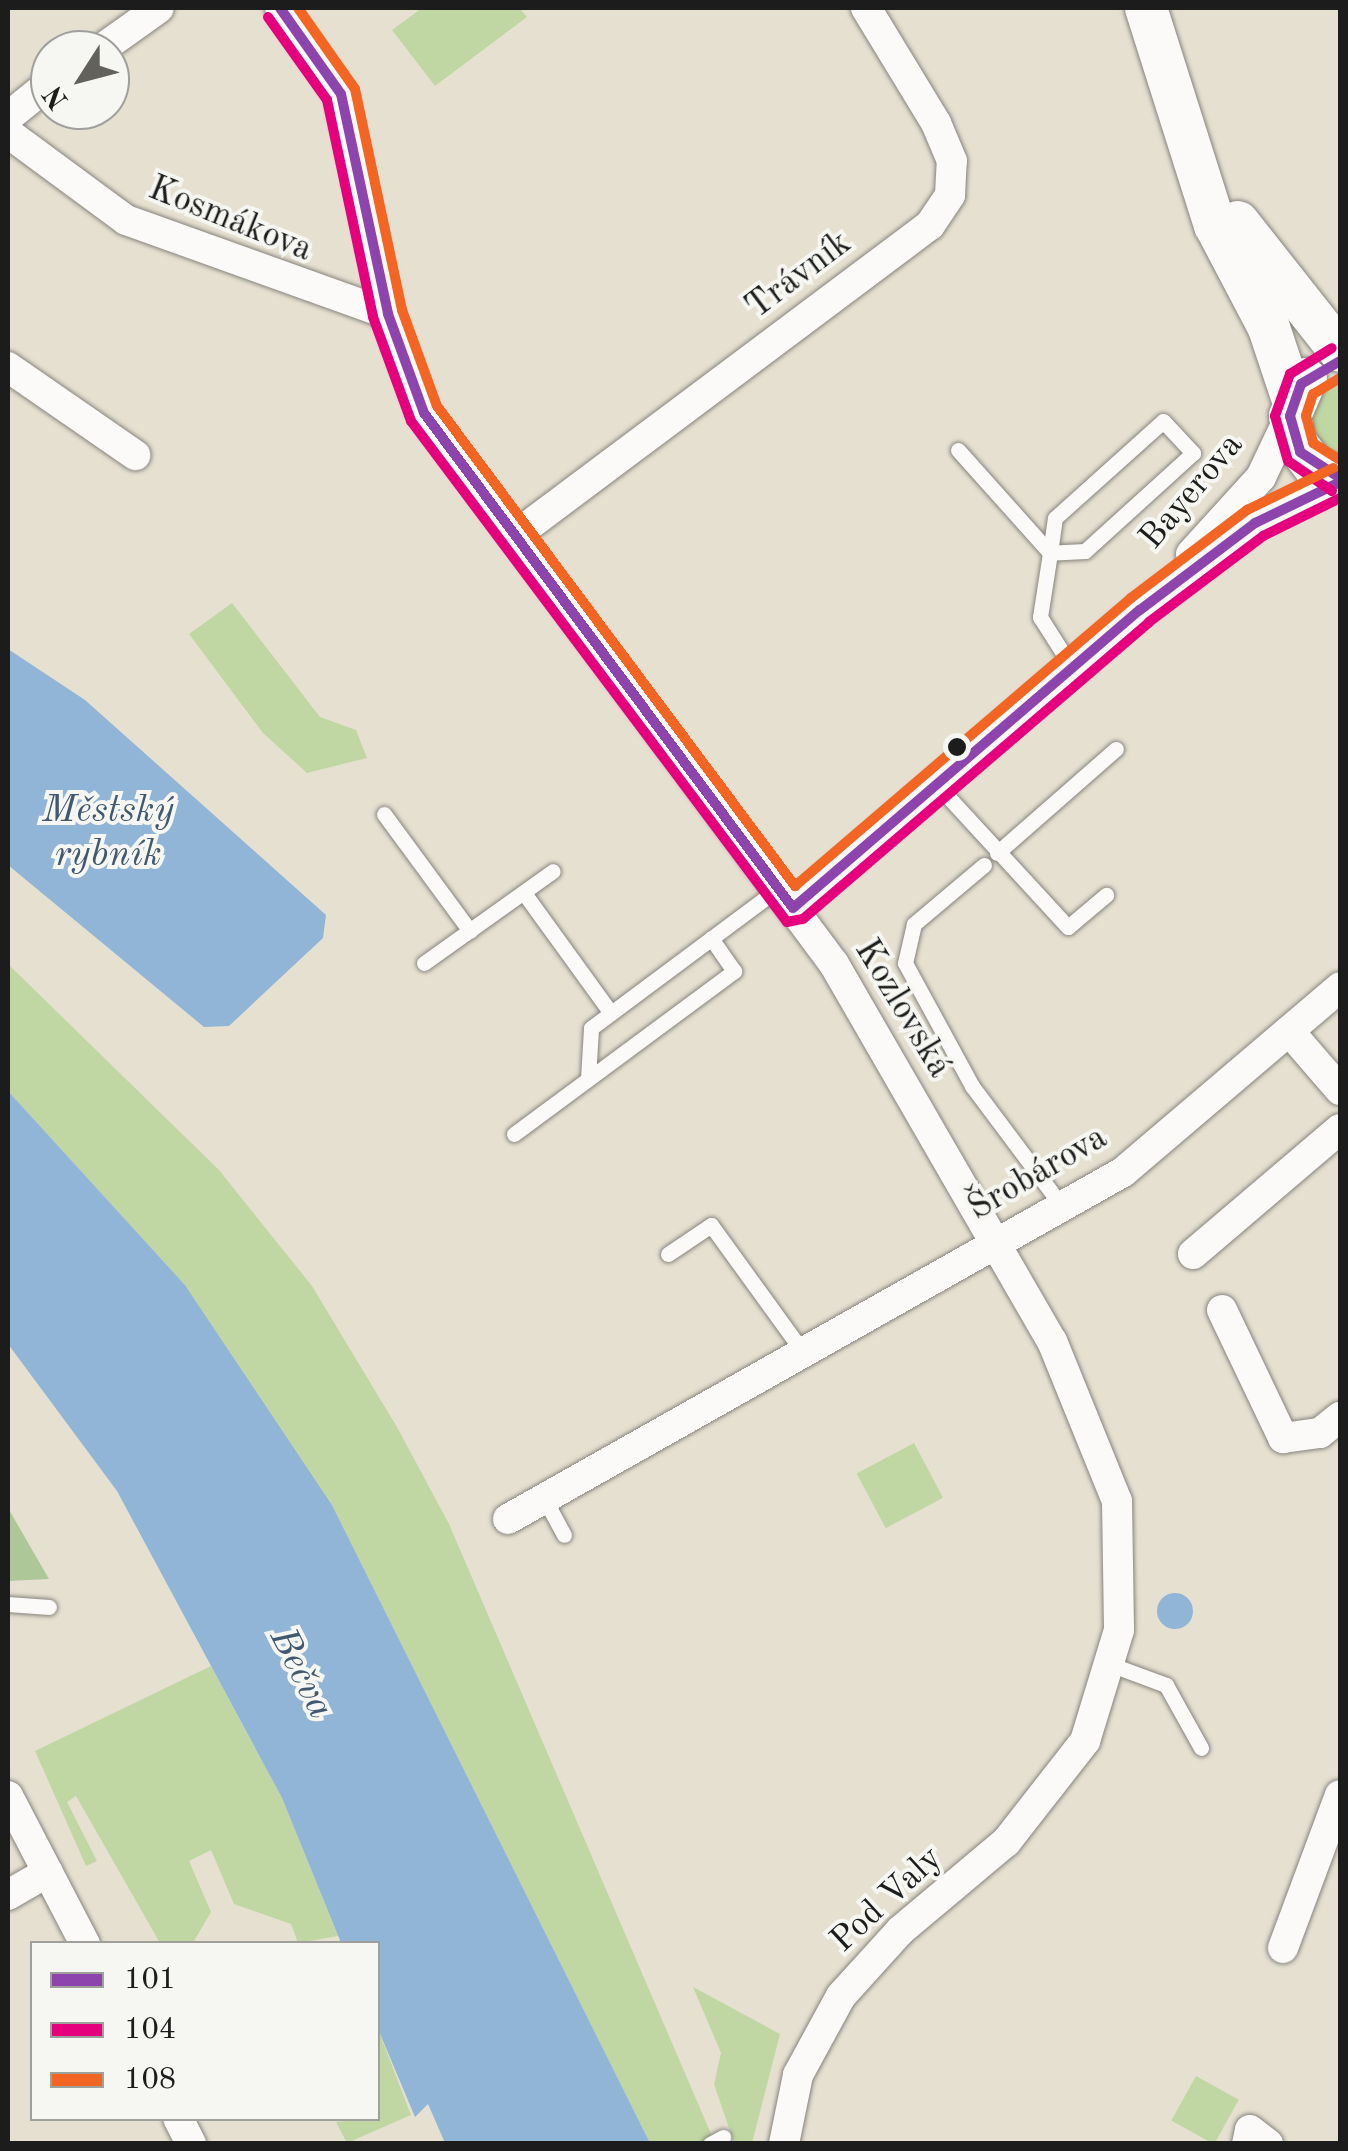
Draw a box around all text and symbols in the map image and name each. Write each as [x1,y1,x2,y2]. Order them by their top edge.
north arrow [30,30,130,130]
text: N [40,80,75,113]
street label: Kosmákova [142,168,318,272]
street label: Trávník [738,223,860,329]
street label: Bayerova [1131,425,1253,559]
unlabelled marker [947,737,967,757]
water label: Městský rybník [42,789,174,878]
street label: Kozlovská [844,932,960,1086]
street label: Šrobárova [961,1117,1115,1231]
water label: Bečva [258,1621,342,1727]
street label: Pod Valy [823,1838,951,1962]
legend [30,1941,380,2121]
text: 101 [124,1965,176,1995]
text: 104 [124,2015,176,2045]
text: 108 [124,2065,176,2095]

